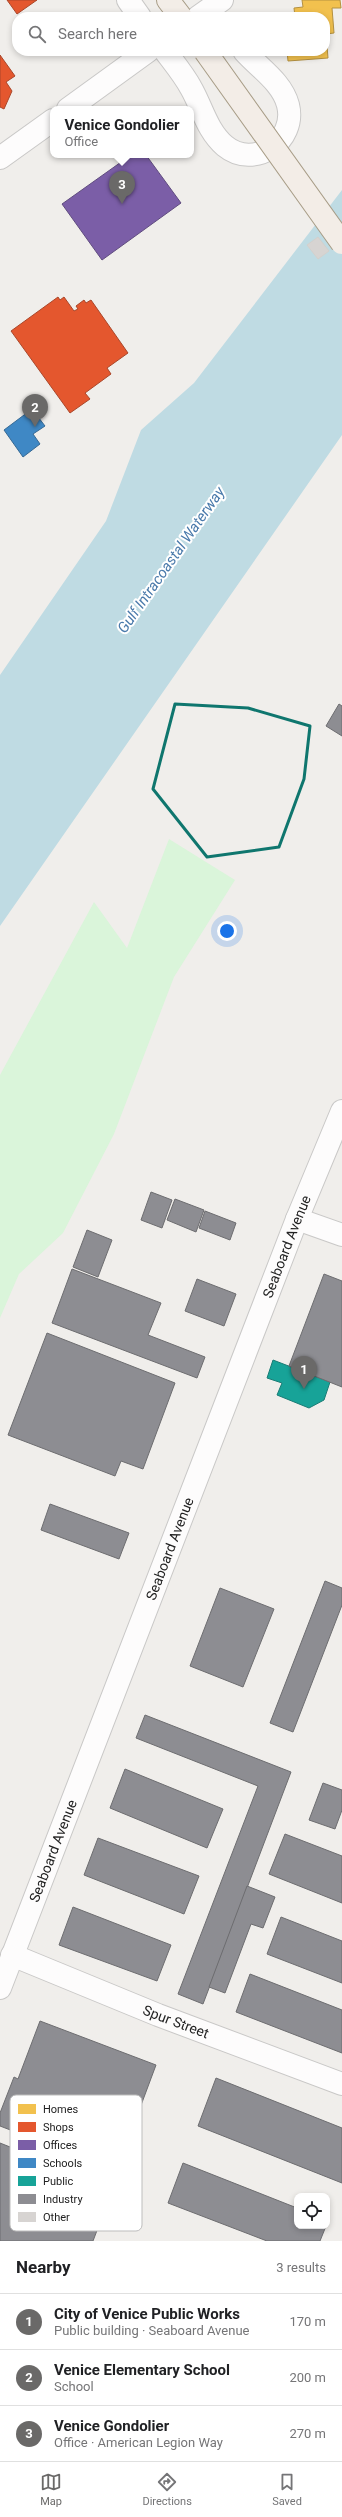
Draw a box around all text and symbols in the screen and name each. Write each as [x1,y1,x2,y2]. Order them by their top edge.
search box [12,12,330,56]
icon: search [26,23,48,45]
text: Search here [58,25,137,43]
popup [50,106,194,158]
text: Venice Gondolier [64,116,180,134]
text: Office [64,134,98,149]
pin: 3 [109,171,135,204]
pin: 2 [22,394,48,427]
water label: Gulf Intracoastal Waterway [114,482,229,637]
your location [217,921,237,941]
street label: Seaboard Avenue [259,1193,314,1300]
pin: 1 [291,1356,317,1389]
street label: Seaboard Avenue [143,1495,197,1602]
street label: Seaboard Avenue [26,1797,80,1904]
street label: Spur Street [141,2002,211,2041]
legend [10,2095,142,2231]
text: Homes [43,2103,79,2116]
text: Shops [43,2121,74,2134]
text: Offices [43,2139,78,2152]
text: Schools [43,2157,83,2170]
text: Public [43,2175,74,2188]
text: Industry [43,2193,83,2206]
map controls [294,2193,330,2229]
button: locate [294,2193,330,2229]
text: Other [43,2211,70,2224]
text: Nearby [16,2257,71,2277]
text: 3 results [276,2260,326,2275]
text: City of Venice Public Works [54,2305,240,2323]
text: 1 [25,2314,33,2329]
text: 170 m [289,2314,326,2329]
text: Public building · Seaboard Avenue [54,2323,249,2338]
text: Venice Elementary School [54,2361,230,2379]
text: 2 [25,2370,33,2385]
text: 200 m [289,2370,326,2385]
text: School [54,2379,94,2394]
text: Venice Gondolier [54,2417,169,2435]
text: 3 [25,2426,33,2441]
text: 270 m [289,2426,326,2441]
text: Office · American Legion Way [54,2435,223,2450]
tab: Map [40,2471,62,2508]
tab: Directions [142,2471,192,2508]
tab: Saved [272,2471,302,2508]

